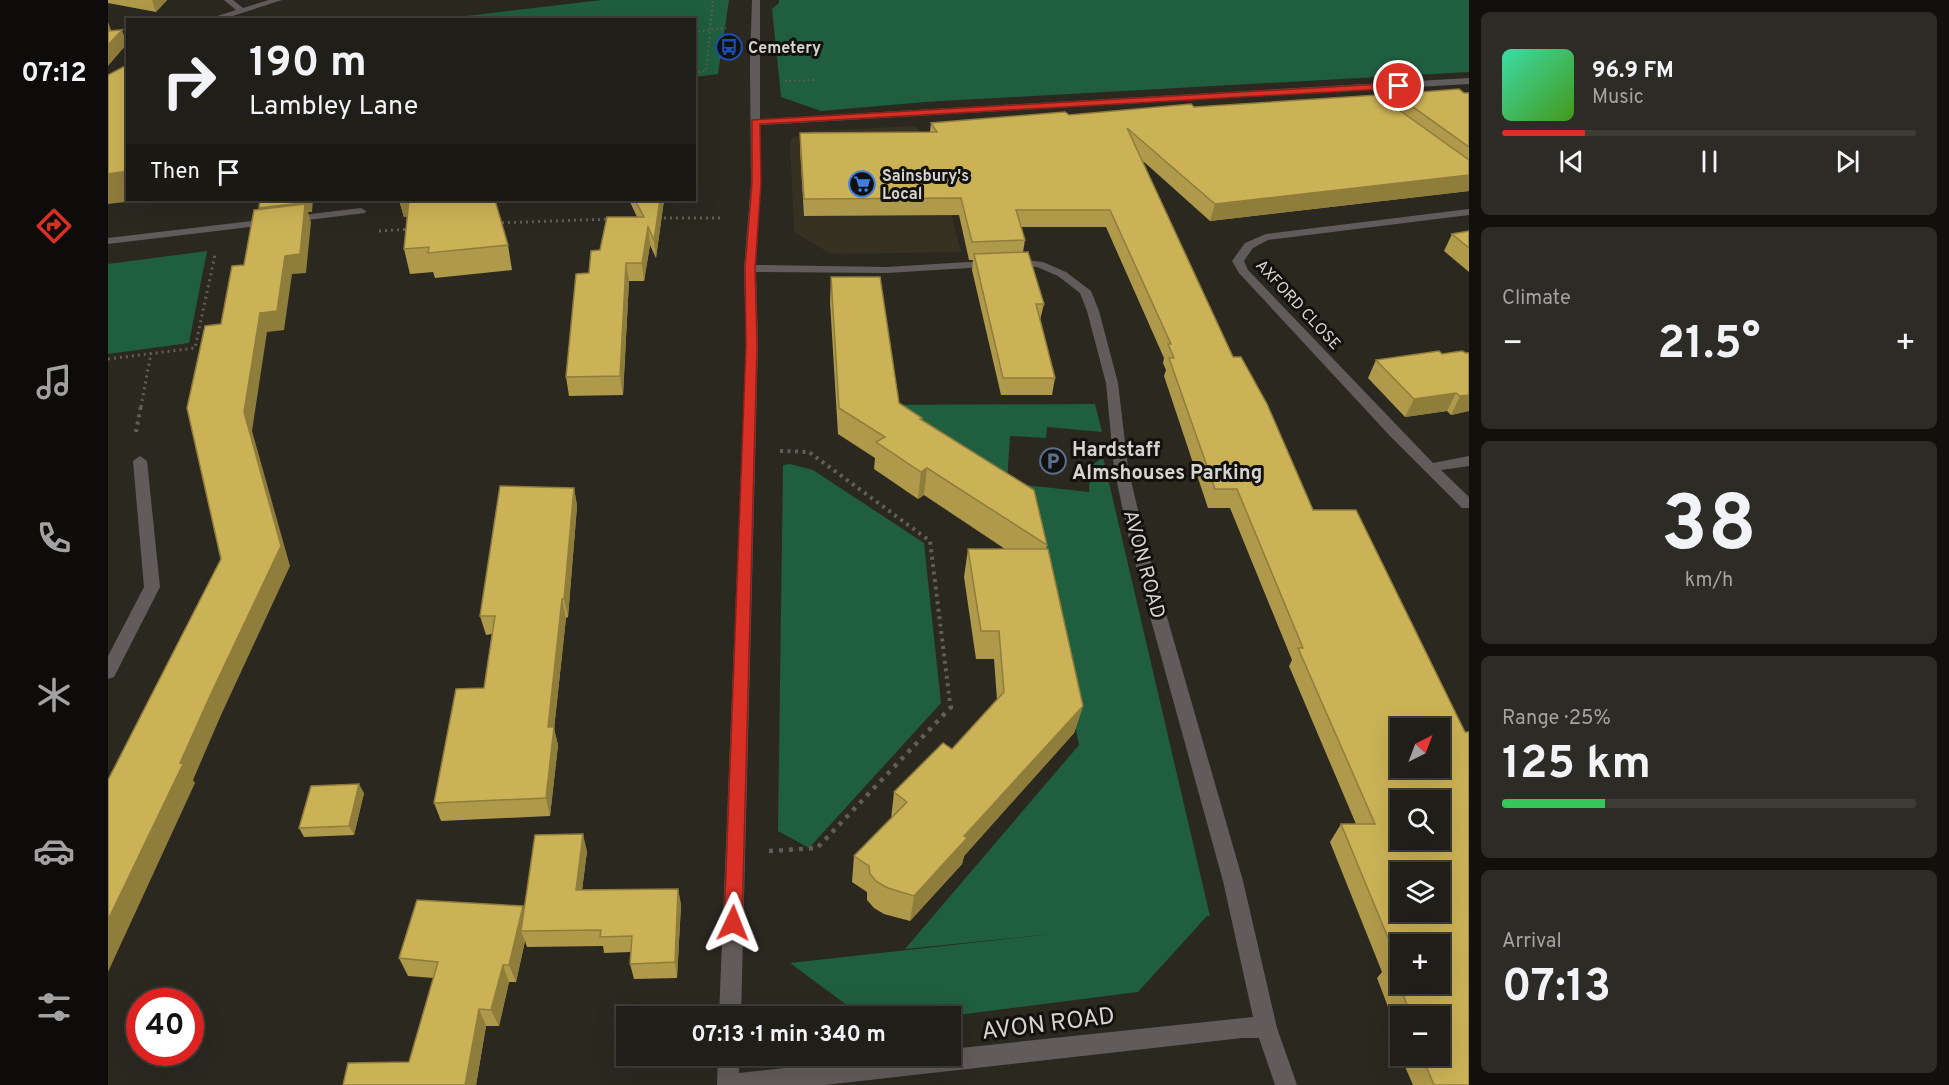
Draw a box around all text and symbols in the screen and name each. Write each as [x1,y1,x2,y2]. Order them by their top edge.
bus stop icon: Cemetery [714,32,744,62]
text: 190 m [249,38,367,91]
place label: Cemetery [748,39,821,59]
icon: right [150,42,228,120]
text: 07:12 [21,57,87,91]
text: 96.9 FM [1592,58,1674,85]
pin [1373,60,1424,111]
icon: arrive [1382,69,1415,102]
text: Music [1592,85,1644,111]
text: Lambley Lane [249,90,418,124]
icon: previous [1555,145,1588,178]
icon: pause [1693,145,1726,178]
icon: next [1831,145,1864,178]
icon: arrive [212,156,245,189]
text: Then [150,159,200,186]
place label: Sainsbury's Local [882,167,969,205]
supermarket icon: Sainsbury's Local [847,169,877,199]
icon: directions [33,205,75,247]
street label: AXFORD CLOSE [1251,256,1344,355]
text: Climate [1502,286,1571,312]
text: 21.5° [1658,317,1760,374]
text: − [1502,324,1523,366]
text: + [1895,324,1916,366]
icon: music [33,361,75,403]
place label: Hardstaff Almshouses Parking [1072,438,1262,487]
parking icon: Hardstaff Almshouses Parking [1038,446,1068,476]
text: 38 [1661,479,1757,578]
street label: AVON ROAD [1116,507,1170,622]
icon: phone [33,517,75,559]
text: km/h [1685,568,1733,594]
icon: climate [33,674,75,716]
text: Range · 25% [1502,706,1611,732]
north arrow [1390,718,1450,778]
map controls [1390,718,1450,1066]
text: 125 km [1502,737,1651,794]
button: search [1390,790,1450,850]
icon: car [33,830,75,872]
button: layers [1390,862,1450,922]
position arrow [701,891,765,955]
text: Arrival [1502,929,1562,955]
button: + [1390,934,1450,994]
text: 07:13 [1502,960,1611,1017]
icon: filters [33,986,75,1028]
speed limit sign: 40 [126,988,204,1066]
street label: AVON ROAD [980,1002,1117,1048]
button: − [1390,1006,1450,1066]
text: 07:13 · 1 min · 340 m [691,1022,886,1049]

